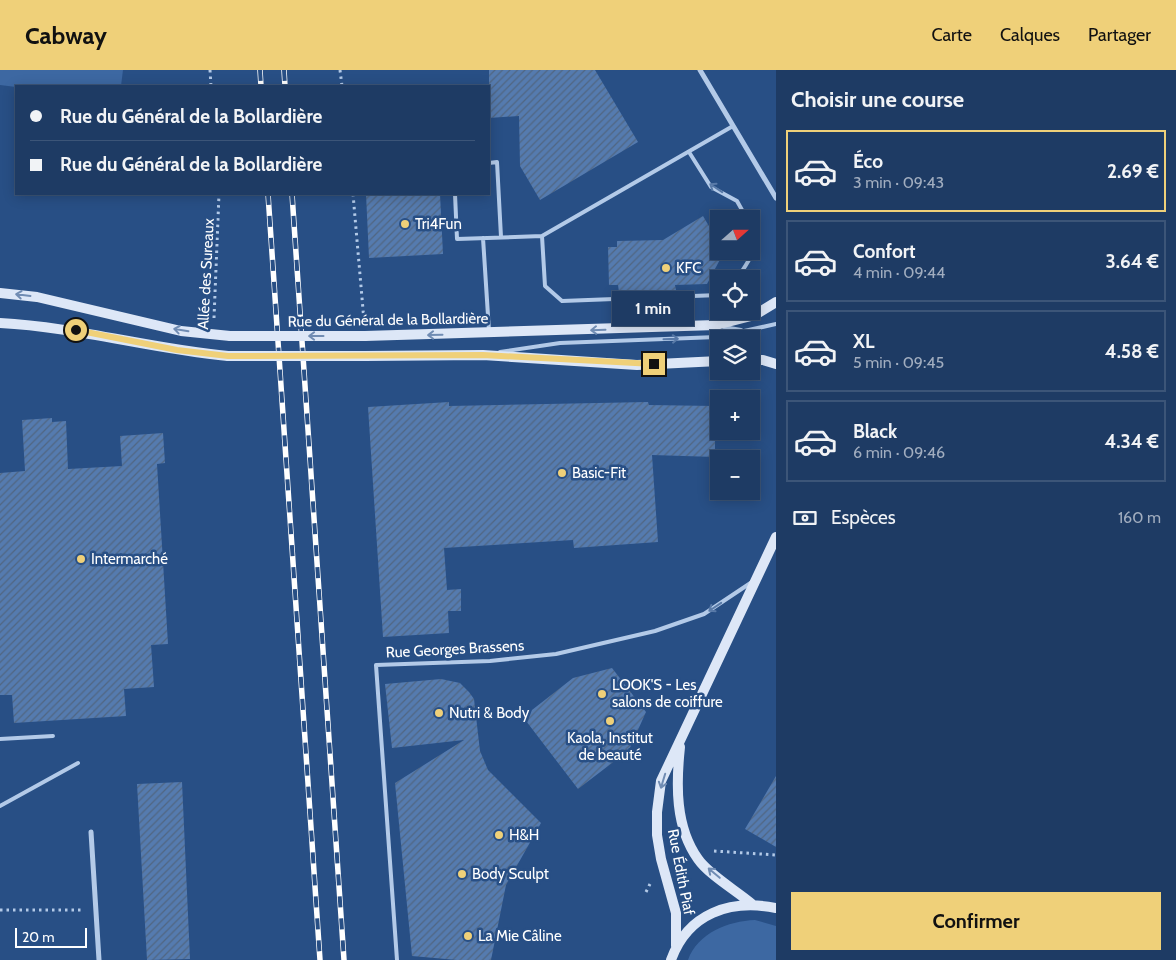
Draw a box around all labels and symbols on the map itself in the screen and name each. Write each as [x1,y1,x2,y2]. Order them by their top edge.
one-way arrow [709,183,723,194]
north arrow [710,210,760,260]
place label: Tri4Fun [415,215,462,233]
street label: Allée des Sureaux [194,218,218,330]
marker: Tri4Fun [399,218,411,230]
place label: KFC [676,259,701,277]
marker: KFC [660,262,672,274]
one-way arrow [15,290,31,300]
callout: 1 min [613,292,695,326]
street label: Rue du Général de la Bollardière [287,309,489,331]
route start [65,319,87,341]
one-way arrow [174,325,190,335]
one-way arrow [590,326,606,335]
one-way arrow [427,330,444,340]
one-way arrow [308,331,324,341]
one-way arrow [662,334,678,343]
route end [643,353,665,375]
place label: Basic-Fit [572,464,626,482]
marker: Basic-Fit [556,467,568,479]
place label: Intermarché [91,550,168,568]
marker: Intermarché [75,553,87,565]
one-way arrow [708,602,722,612]
street label: Rue Georges Brassens [385,636,525,662]
place label: LOOK'S - Les salons de coiffure [612,676,723,711]
marker: LOOK'S - Les salons de coiffure [596,688,608,700]
place label: Nutri & Body [449,704,530,722]
marker: Nutri & Body [433,707,445,719]
marker: Kaola, Institut de beauté [604,715,616,727]
place label: Kaola, Institut de beauté [567,729,653,764]
one-way arrow [657,772,667,788]
place label: H&H [509,826,539,844]
street label: Rue Édith Piaf [664,827,699,917]
marker: H&H [493,829,505,841]
place label: Body Sculpt [472,865,549,883]
marker: Body Sculpt [456,868,468,880]
one-way arrow [708,868,721,879]
scale bar [15,925,88,948]
place label: La Mie Câline [478,927,562,945]
marker: La Mie Câline [462,930,474,942]

